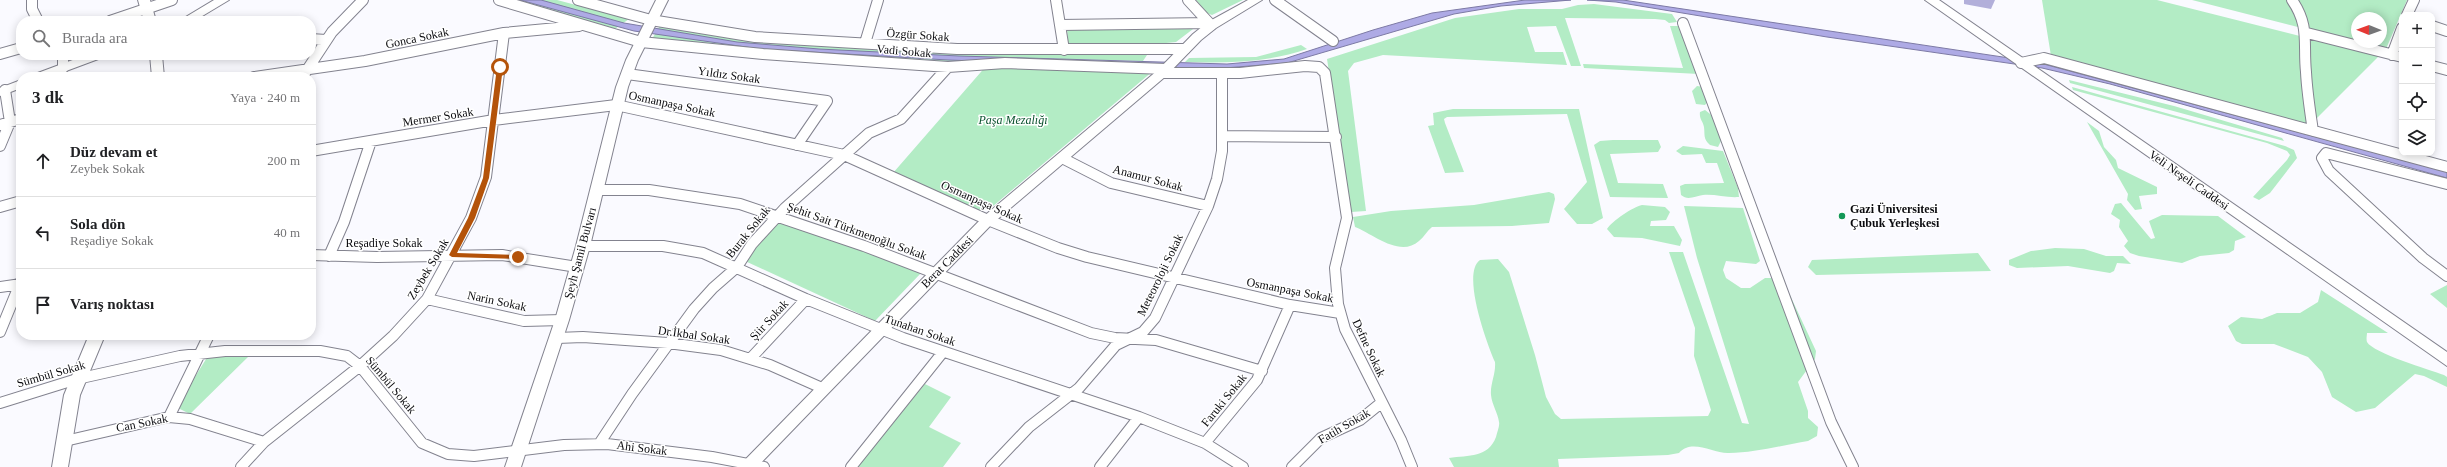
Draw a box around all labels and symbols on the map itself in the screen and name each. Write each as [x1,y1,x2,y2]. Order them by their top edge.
north arrow [2351,12,2387,48]
street label: Gonca Sokak [384,24,450,52]
street label: Özgür Sokak [886,26,950,44]
street label: Vadi Sokak [876,42,932,60]
route start [491,58,509,76]
street label: Yıldız Sokak [697,64,761,86]
street label: Osmanpaşa Sokak [627,88,717,120]
street label: Mermer Sokak [402,104,474,130]
park label: Paşa Mezalığı [978,113,1048,127]
street label: Veli Neşeli Caddesi [2146,147,2232,213]
street label: Anamur Sokak [1111,162,1185,194]
street label: Osmanpaşa Sokak [939,178,1025,226]
street label: Şehit Sait Türkmenoğlu Sokak [785,199,929,263]
place label: Gazi Üniversitesi Çubuk Yerleşkesi [1850,202,1940,230]
street label: Burak Sokak [723,203,773,261]
street label: Şeyh Şamil Bulvarı [561,205,599,300]
marker: Gazi Üniversitesi Çubuk Yerleşkesi [1837,211,1847,221]
street label: Meteoroloji Sokak [1134,232,1186,318]
street label: Berat Caddesi [918,233,976,291]
street label: Reşadiye Sokak [346,236,423,250]
street label: Zeybek Sokak [404,236,452,302]
route end [509,248,527,266]
street label: Osmanpaşa Sokak [1245,275,1335,305]
street label: Narin Sokak [466,288,528,314]
street label: Şiir Sokak [747,297,791,343]
street label: Tunahan Sokak [882,311,958,349]
street label: Defne Sokak [1349,317,1389,379]
street label: Dr.İkbal Sokak [657,323,731,347]
street label: Sümbül Sokak [363,354,419,416]
street label: Sümbül Sokak [15,358,87,390]
street label: Faruki Sokak [1198,371,1250,429]
street label: Fatih Sokak [1316,406,1372,446]
street label: Can Sokak [115,411,169,435]
street label: Ahi Sokak [616,438,668,458]

